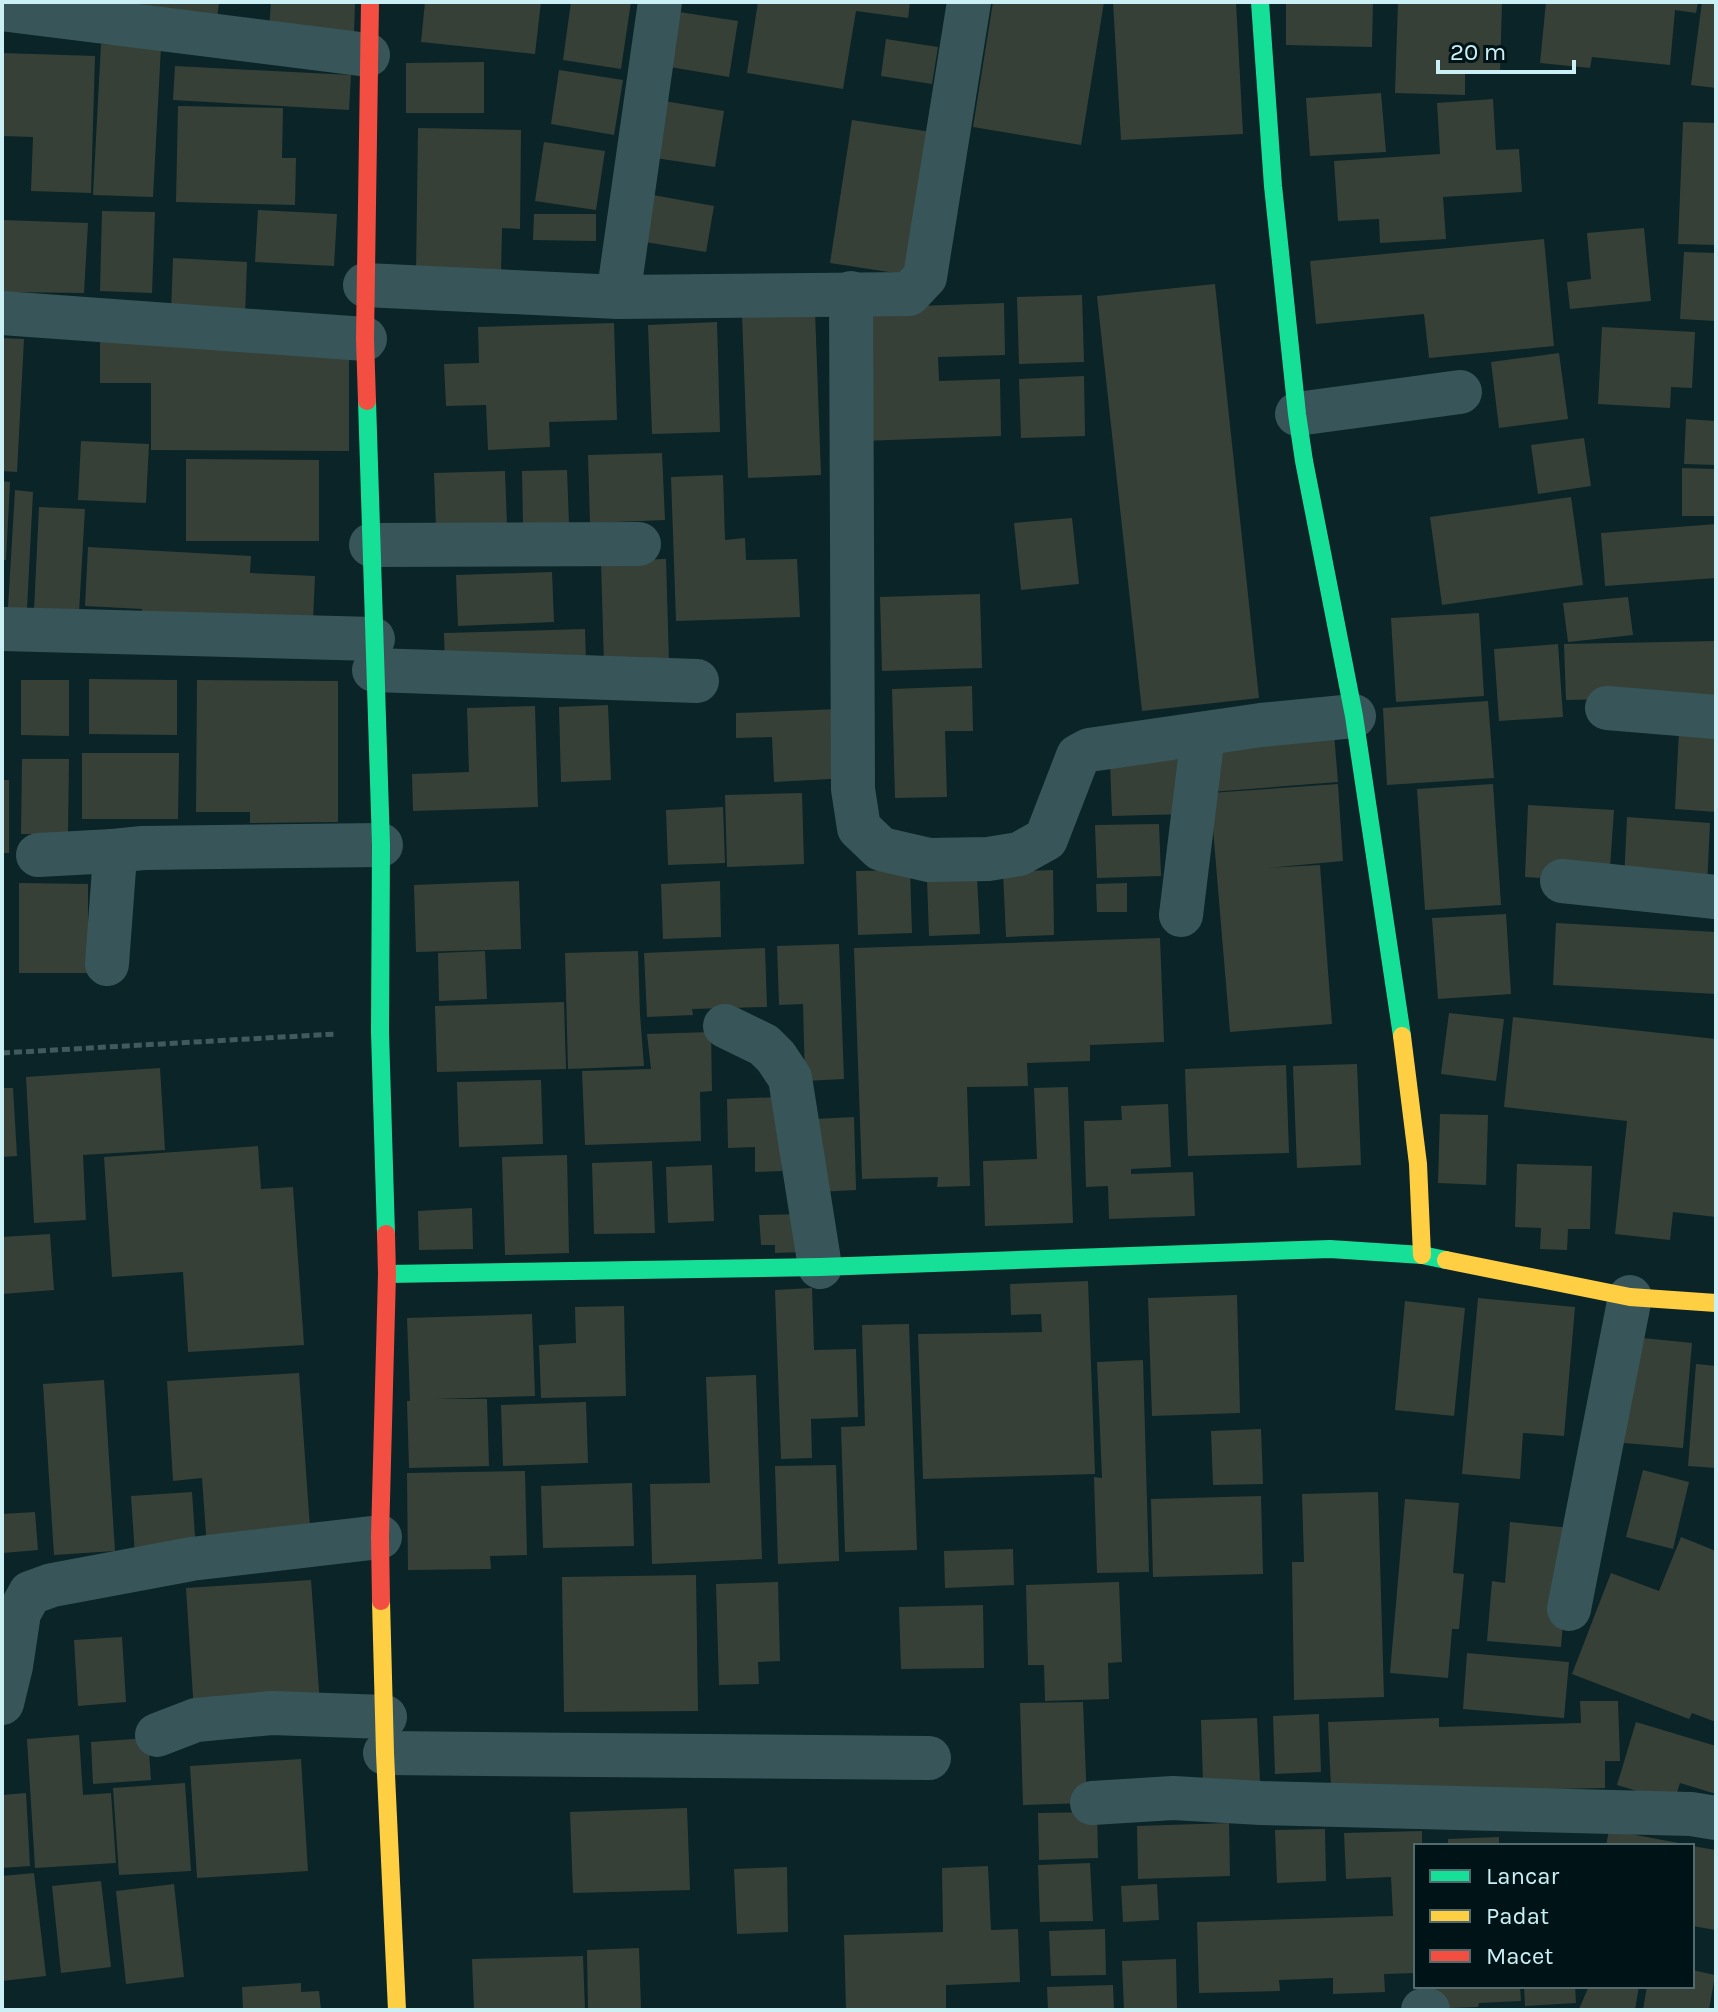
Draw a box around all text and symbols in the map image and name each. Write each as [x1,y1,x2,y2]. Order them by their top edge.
scale bar [1438,24,1574,74]
text: 20 m [1450,38,1506,66]
legend [1414,1844,1694,1988]
text: Lancar [1486,1862,1560,1890]
text: Padat [1486,1902,1549,1930]
text: Macet [1486,1942,1553,1970]

